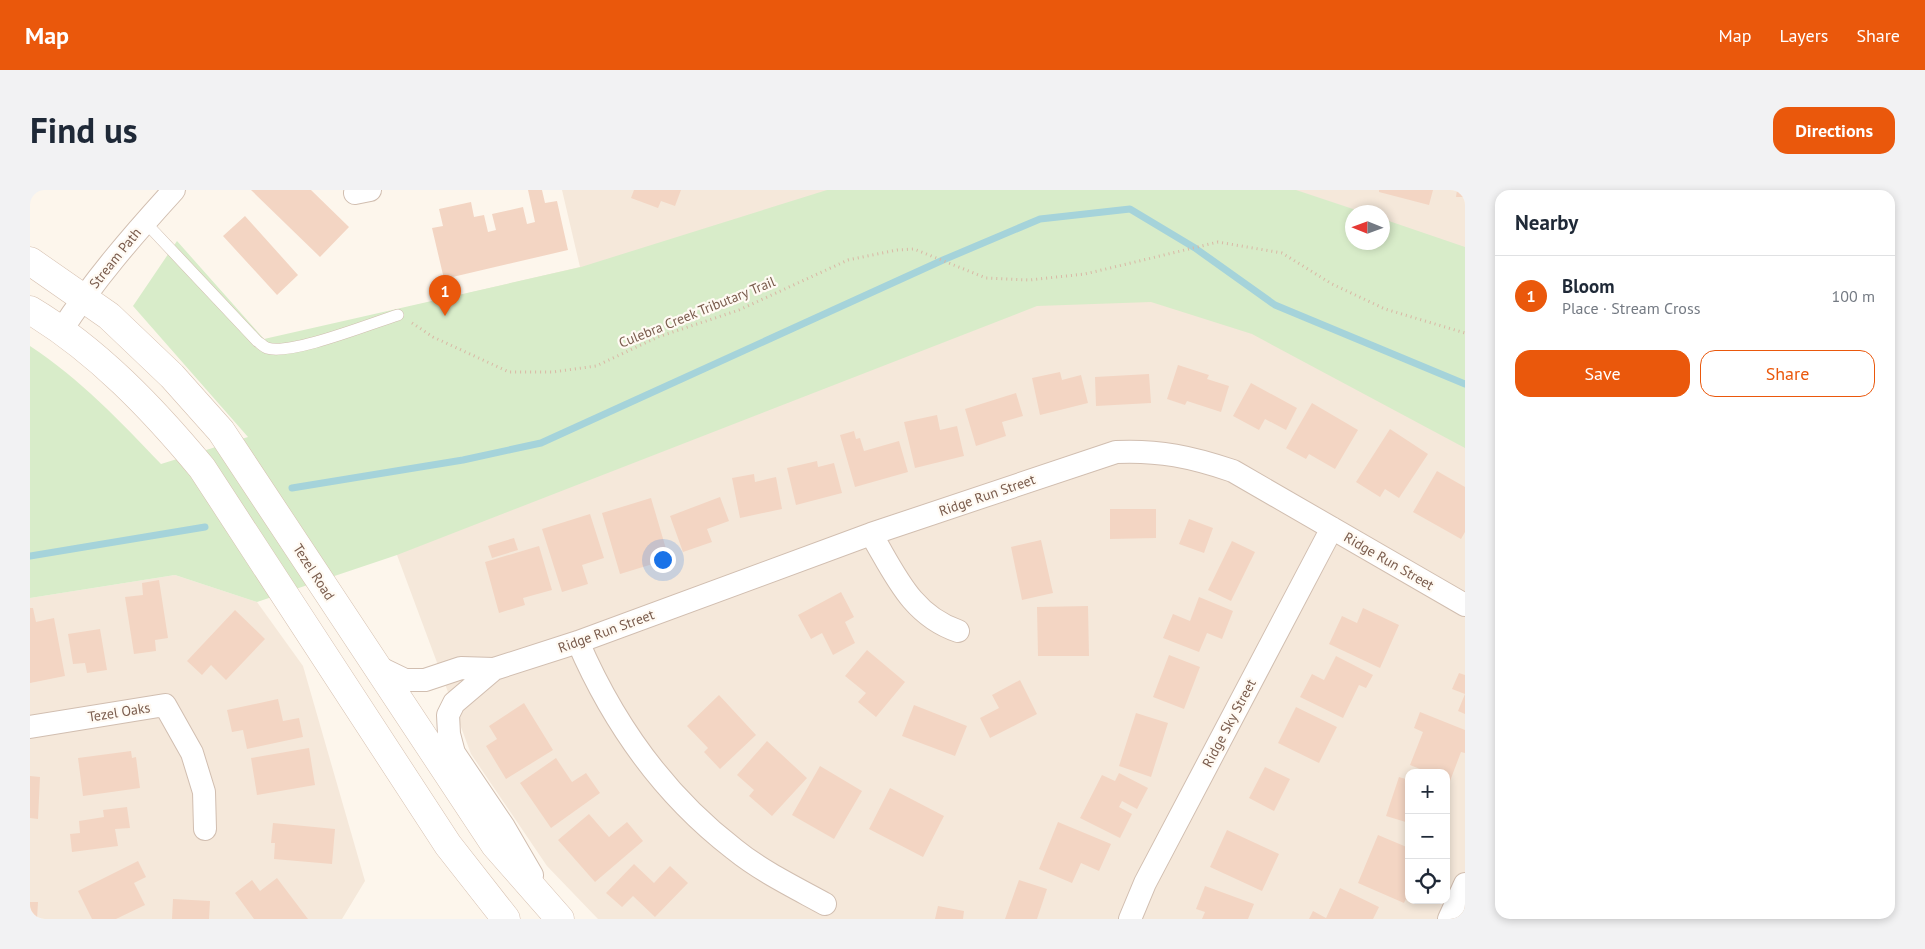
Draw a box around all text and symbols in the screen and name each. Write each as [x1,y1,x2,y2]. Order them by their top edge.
text: Map [25,20,69,51]
text: Map [1719,24,1751,47]
text: Layers [1779,24,1828,47]
text: Share [1856,24,1900,47]
text: Find us [30,107,138,153]
button: Directions [1773,107,1895,154]
north arrow [1345,205,1390,250]
text: Nearby [1515,209,1578,236]
street label: Stream Path [85,224,145,292]
street label: Culebra Creek Tributary Trail [616,272,778,352]
text: Bloom [1562,274,1615,298]
pin: 1 [429,275,461,316]
text: 1 [1526,286,1536,306]
text: 100 m [1832,286,1875,306]
text: Place · Stream Cross [1562,298,1700,318]
button: Save [1515,350,1690,397]
button: Share [1700,350,1875,397]
street label: Ridge Run Street [936,470,1038,520]
street label: Ridge Run Street [1341,528,1437,594]
street label: Tezel Road [289,540,339,604]
your location [650,547,676,573]
street label: Ridge Run Street [556,605,657,657]
street label: Ridge Sky Street [1198,675,1260,770]
street label: Tezel Oaks [86,698,152,726]
map controls [1405,769,1450,904]
button: + [1405,769,1450,814]
button: − [1405,814,1450,859]
button: locate [1405,859,1450,904]

